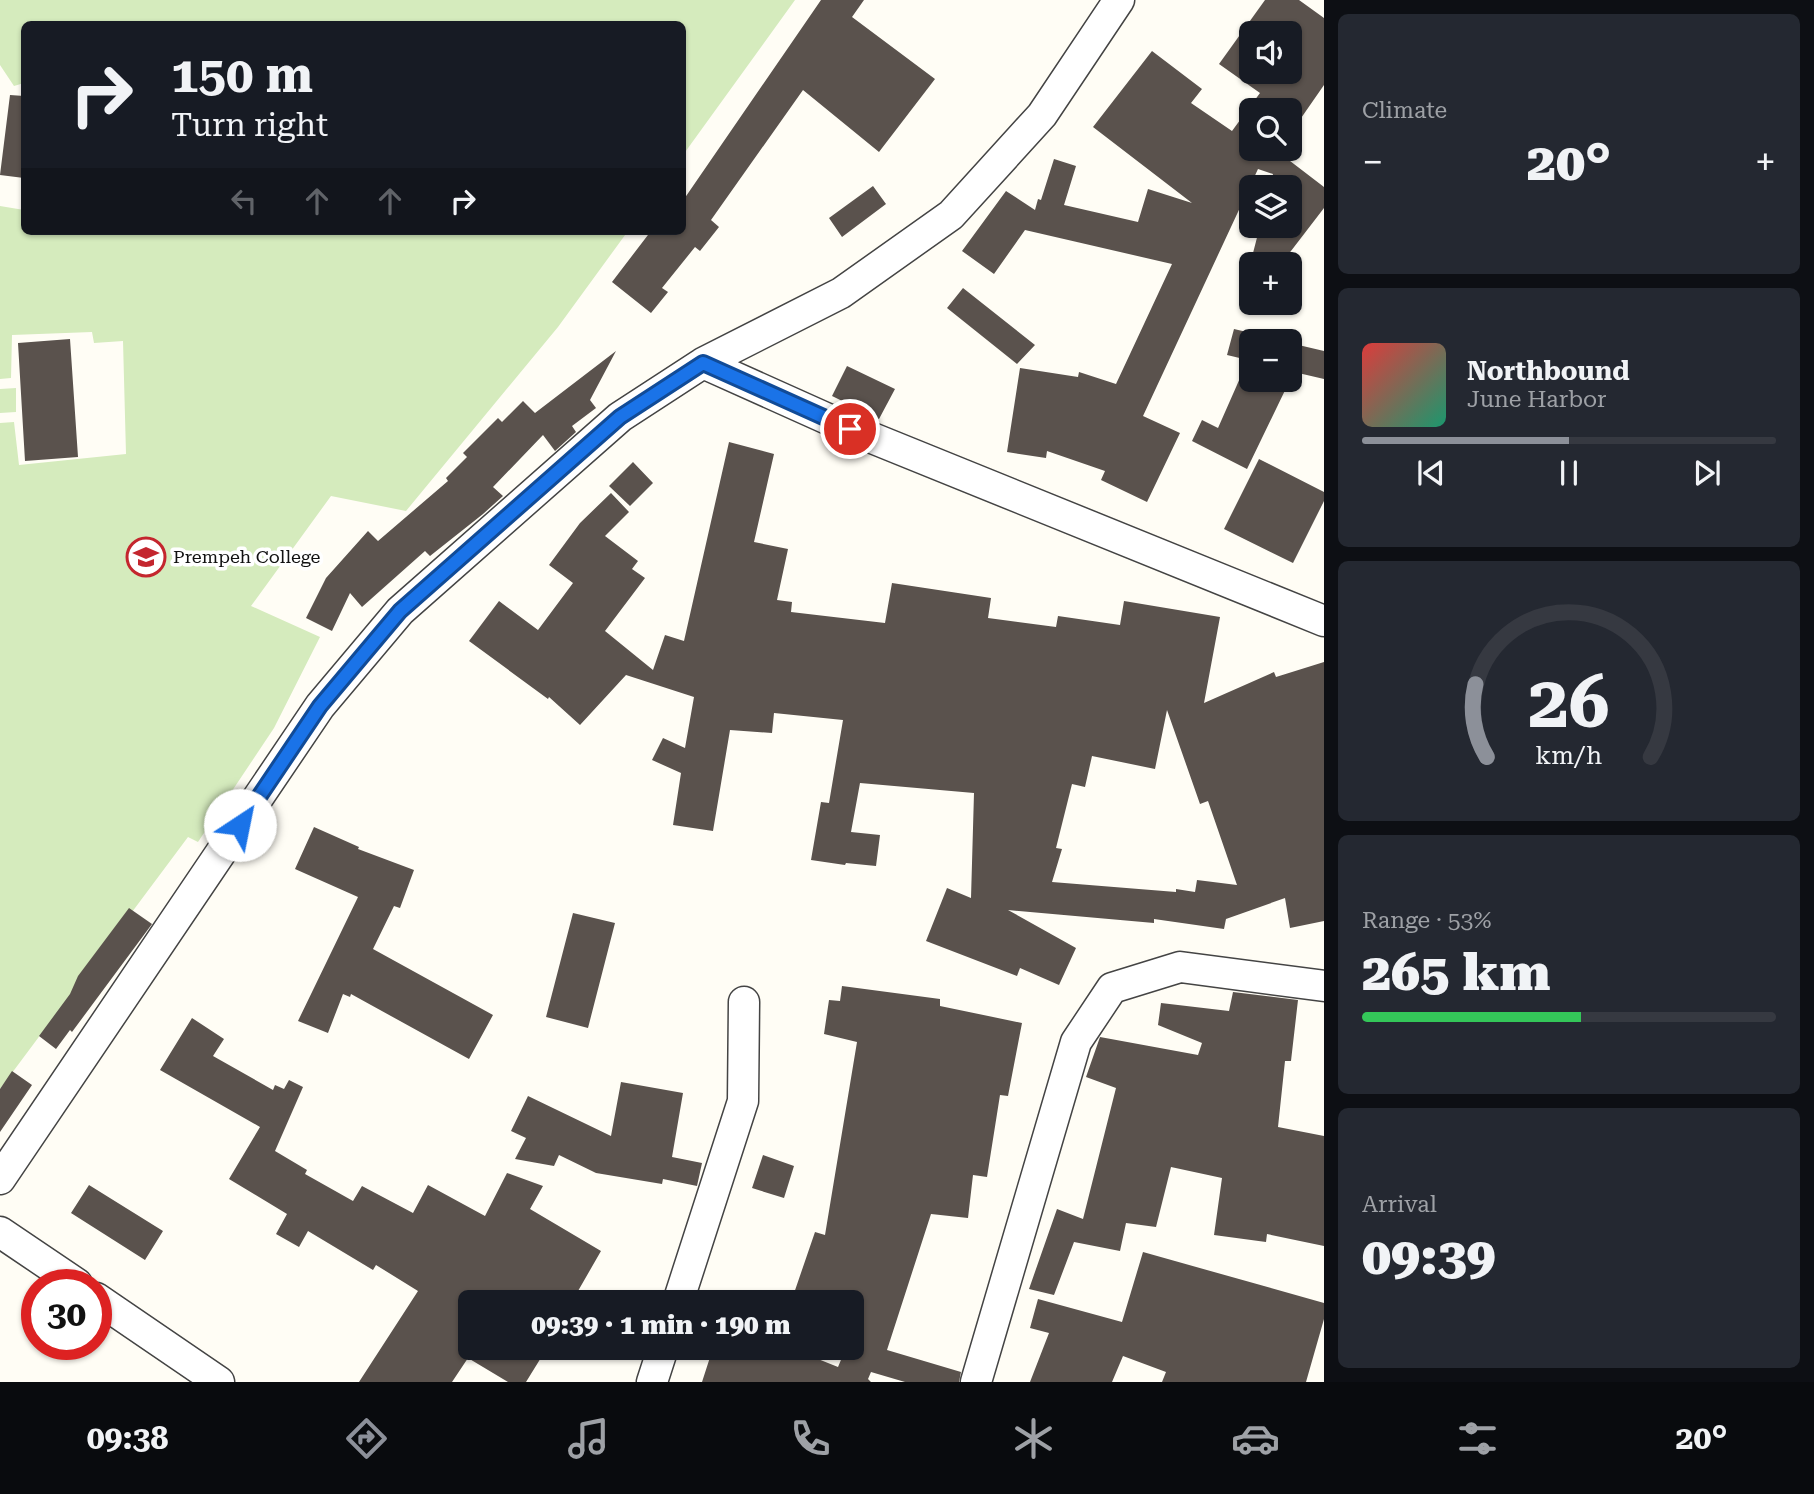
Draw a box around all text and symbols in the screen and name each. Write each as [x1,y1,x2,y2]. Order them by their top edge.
map controls [1239,21,1302,392]
button: sound [1239,21,1302,84]
text: 150 m [171,47,313,104]
icon: right [56,49,147,140]
text: Climate [1362,97,1447,124]
button: search [1239,98,1302,161]
text: Turn right [171,106,328,144]
text: 20° [1527,132,1611,193]
text: − [1362,140,1383,184]
text: + [1755,140,1776,184]
button: layers [1239,175,1302,238]
icon: left [225,182,263,220]
icon: ahead [298,182,336,220]
icon: ahead [371,182,409,220]
icon: right [444,182,482,220]
button: + [1239,252,1302,315]
button: − [1239,329,1302,392]
text: Northbound [1467,356,1630,386]
text: June Harbor [1467,386,1607,413]
pin [820,399,880,459]
icon: arrive [831,410,869,448]
icon: previous [1412,454,1450,492]
icon: pause [1550,454,1588,492]
icon: next [1688,454,1726,492]
school or university icon: Prempeh College [125,536,167,578]
place label: Prempeh College [173,546,321,567]
text: 26 [1528,660,1610,745]
text: km/h [1536,741,1602,770]
position arrow [203,788,277,862]
text: Range · 53% [1362,907,1491,934]
text: 265 km [1362,942,1550,1003]
text: Arrival [1362,1191,1437,1218]
text: 09:39 [1362,1226,1496,1287]
speed limit sign: 30 [21,1269,112,1360]
text: 09:39 · 1 min · 190 m [531,1310,791,1340]
icon: directions [342,1414,391,1463]
icon: music [564,1414,613,1463]
icon: phone [786,1414,835,1463]
icon: climate [1009,1414,1058,1463]
icon: car [1231,1414,1280,1463]
icon: filters [1453,1414,1502,1463]
text: 09:38 [87,1419,168,1457]
text: 20° [1676,1419,1727,1457]

